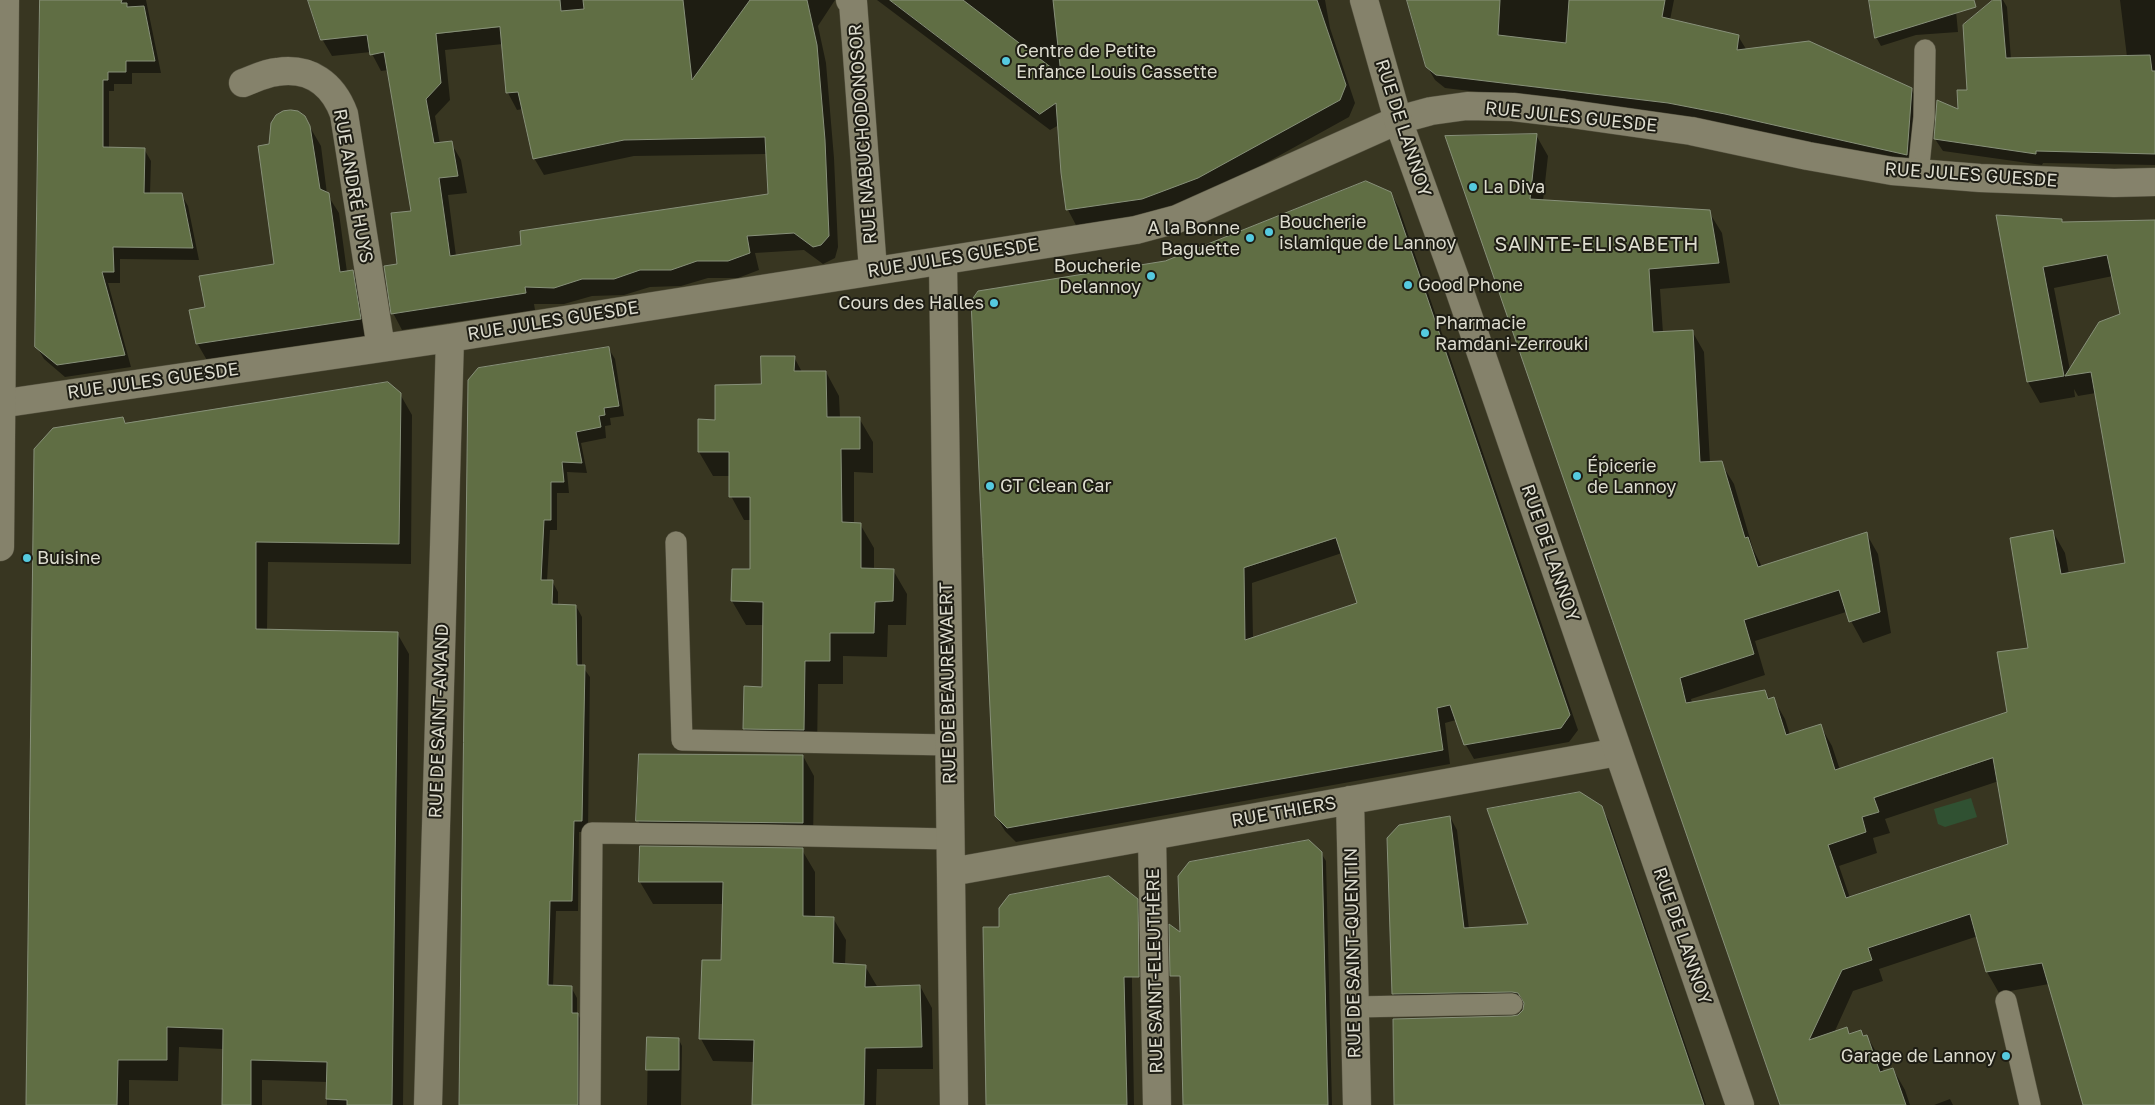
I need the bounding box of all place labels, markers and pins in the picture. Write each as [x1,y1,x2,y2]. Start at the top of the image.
place label: Centre de Petite Enfance Louis Cassette [1016,40,1217,82]
marker: Centre de Petite Enfance Louis Cassette [1000,55,1012,67]
place label: La Diva [1483,176,1545,198]
marker: La Diva [1467,181,1479,193]
place label: Boucherie islamique de Lannoy [1279,211,1456,253]
place label: A la Bonne Baguette [1148,217,1240,260]
marker: Boucherie islamique de Lannoy [1263,226,1275,238]
marker: A la Bonne Baguette [1244,232,1256,244]
place label: Boucherie Delannoy [1054,255,1141,298]
marker: Boucherie Delannoy [1145,270,1157,282]
place label: Good Phone [1418,274,1523,296]
marker: Good Phone [1402,279,1414,291]
place label: Cours des Halles [838,292,984,314]
marker: Cours des Halles [988,297,1000,309]
place label: Pharmacie Ramdani-Zerrouki [1435,312,1589,354]
marker: Pharmacie Ramdani-Zerrouki [1419,327,1431,339]
place label: Épicerie de Lannoy [1587,455,1676,498]
marker: Épicerie de Lannoy [1571,470,1583,482]
place label: GT Clean Car [1000,475,1111,497]
marker: GT Clean Car [984,480,996,492]
place label: Buisine [37,547,101,569]
marker: Buisine [21,552,33,564]
place label: Garage de Lannoy [1841,1045,1996,1067]
marker: Garage de Lannoy [2000,1050,2012,1062]

